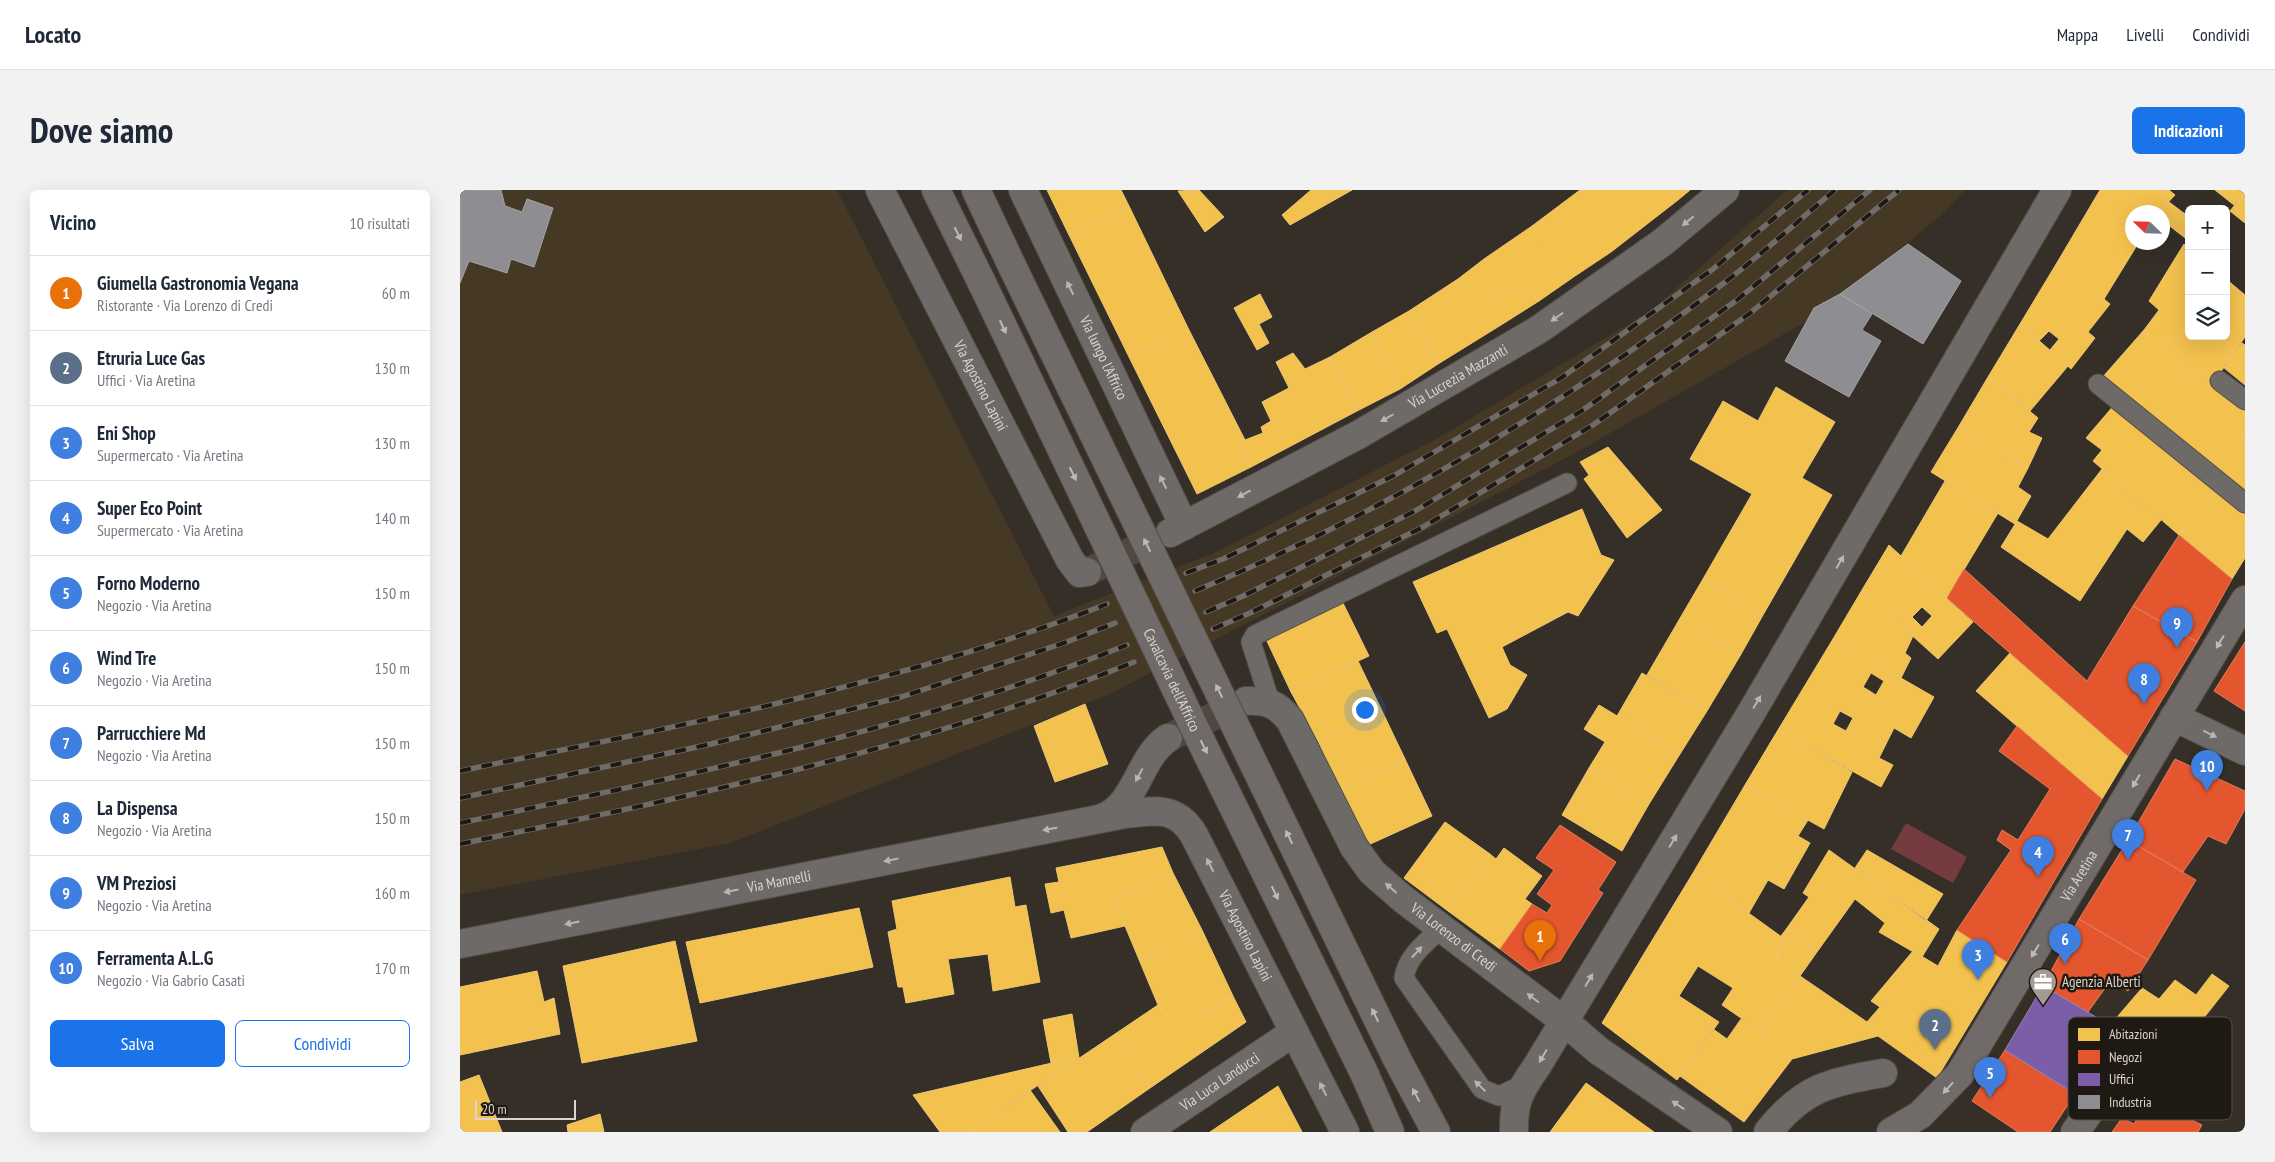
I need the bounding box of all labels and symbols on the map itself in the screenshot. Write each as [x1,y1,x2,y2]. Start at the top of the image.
north arrow [2125,205,2170,250]
one-way arrow [1682,216,1695,227]
one-way arrow [954,227,962,241]
one-way arrow [1066,281,1074,295]
street label: Via lungo l'Affrico [1075,312,1132,403]
one-way arrow [1550,312,1564,322]
one-way arrow [999,320,1007,335]
street label: Via Agostino Lapini [949,336,1012,434]
street label: Via Lucrezia Mazzanti [1404,340,1511,413]
one-way arrow [1380,413,1394,422]
one-way arrow [1069,467,1077,481]
one-way arrow [1159,475,1167,489]
one-way arrow [1236,490,1251,498]
one-way arrow [1143,538,1151,552]
one-way arrow [1835,555,1844,568]
pin: 9 [2161,607,2193,648]
street label: Cavalcavia dell'Affrico [1139,625,1205,735]
one-way arrow [2215,635,2224,648]
pin: 8 [2128,663,2160,704]
one-way arrow [1214,684,1222,698]
one-way arrow [1753,695,1762,708]
your location [1352,697,1378,723]
one-way arrow [2203,730,2217,738]
one-way arrow [1200,740,1208,754]
pin: 10 [2191,750,2223,791]
one-way arrow [1135,768,1143,782]
one-way arrow [2132,775,2141,788]
pin: 7 [2112,819,2144,860]
one-way arrow [1043,825,1058,833]
one-way arrow [1285,830,1293,844]
one-way arrow [1669,834,1678,847]
pin: 4 [2022,836,2054,877]
street label: Via Aretina [2055,847,2101,906]
one-way arrow [882,857,898,865]
one-way arrow [1206,858,1214,873]
street label: Via Mannelli [744,866,812,897]
one-way arrow [1384,882,1397,893]
street label: Via Agostino Lapini [1214,886,1277,984]
one-way arrow [1272,886,1280,900]
one-way arrow [723,888,739,896]
street label: Via Lorenzo di Credi [1406,898,1501,976]
one-way arrow [563,919,579,927]
pin: 1 [1524,920,1556,961]
pin: 6 [2049,923,2081,964]
pin: 3 [1962,939,1994,980]
one-way arrow [2031,945,2040,958]
one-way arrow [1412,946,1423,958]
office icon: Agenzia Alberti [2028,967,2058,1006]
place label: Agenzia Alberti [2062,972,2141,991]
one-way arrow [1585,973,1594,986]
one-way arrow [1526,993,1540,1003]
one-way arrow [1371,1008,1379,1022]
pin: 2 [1919,1009,1951,1050]
legend [2068,1017,2232,1120]
text: Abitazioni [2109,1025,2158,1043]
street label: Via Luca Landucci [1175,1048,1263,1115]
text: Negozi [2109,1048,2142,1066]
one-way arrow [1538,1049,1547,1062]
pin: 5 [1974,1057,2006,1098]
text: Uffici [2109,1070,2134,1088]
one-way arrow [1474,1080,1486,1092]
one-way arrow [1319,1081,1327,1096]
one-way arrow [1942,1081,1954,1093]
one-way arrow [1412,1088,1420,1103]
text: Industria [2109,1093,2152,1111]
scale bar [475,1097,576,1120]
one-way arrow [1671,1100,1684,1110]

